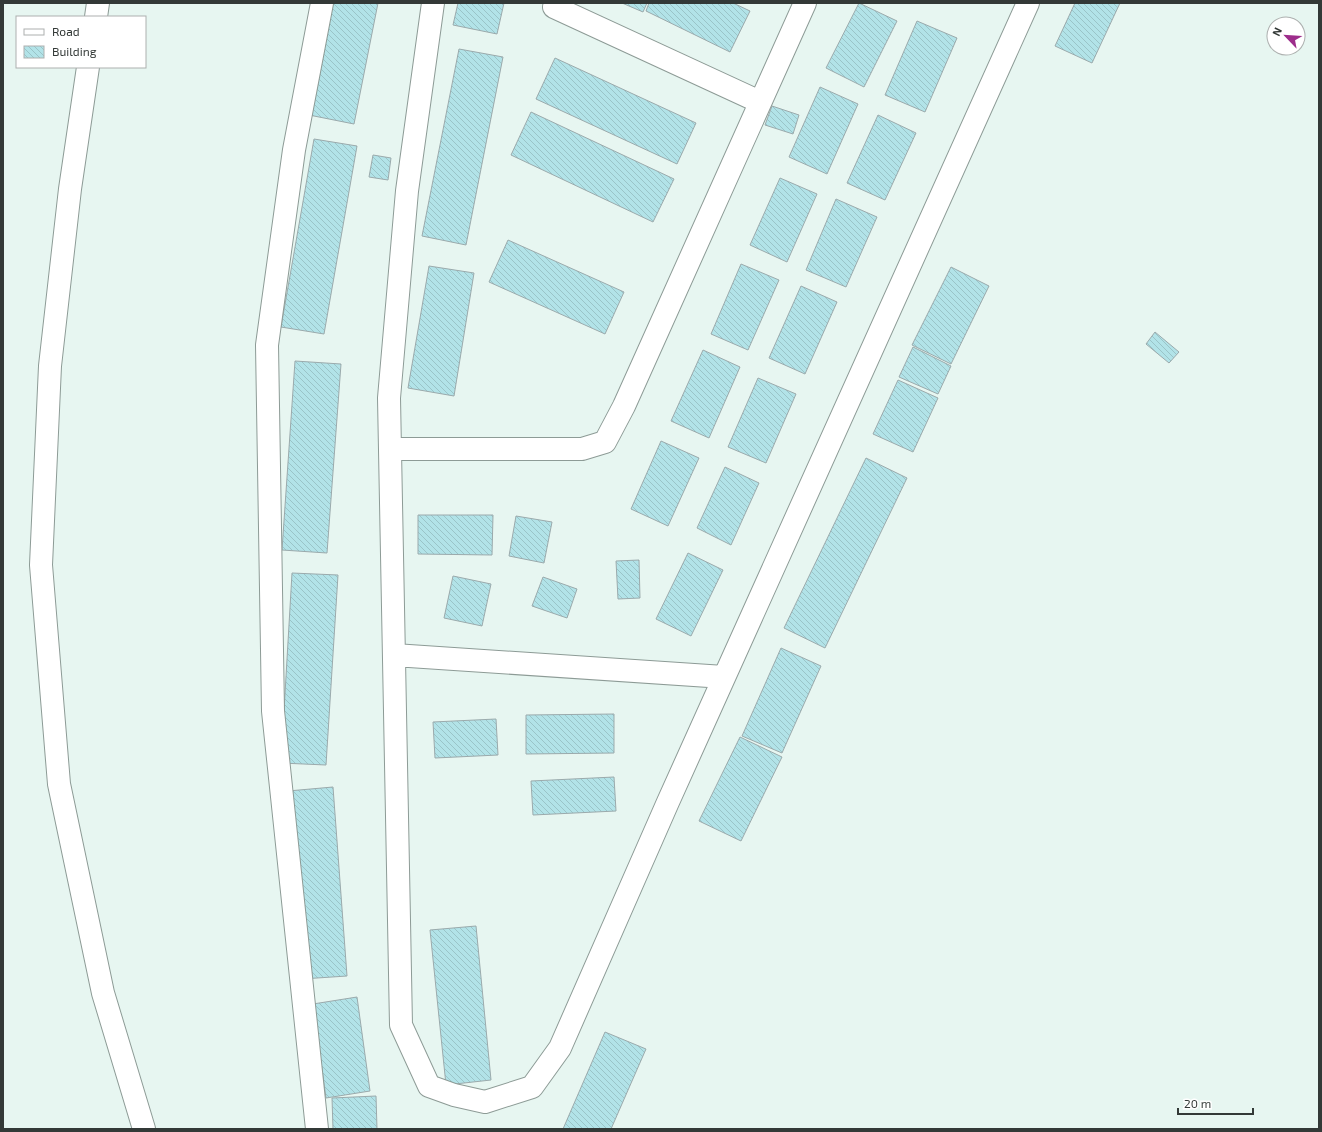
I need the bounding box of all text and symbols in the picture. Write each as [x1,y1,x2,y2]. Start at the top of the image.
legend [16,16,146,68]
north arrow [1266,16,1306,56]
text: Road [52,24,80,38]
text: N [1269,25,1284,38]
text: Building [52,44,97,58]
scale bar [1178,1090,1253,1116]
text: 20 m [1184,1096,1211,1110]

